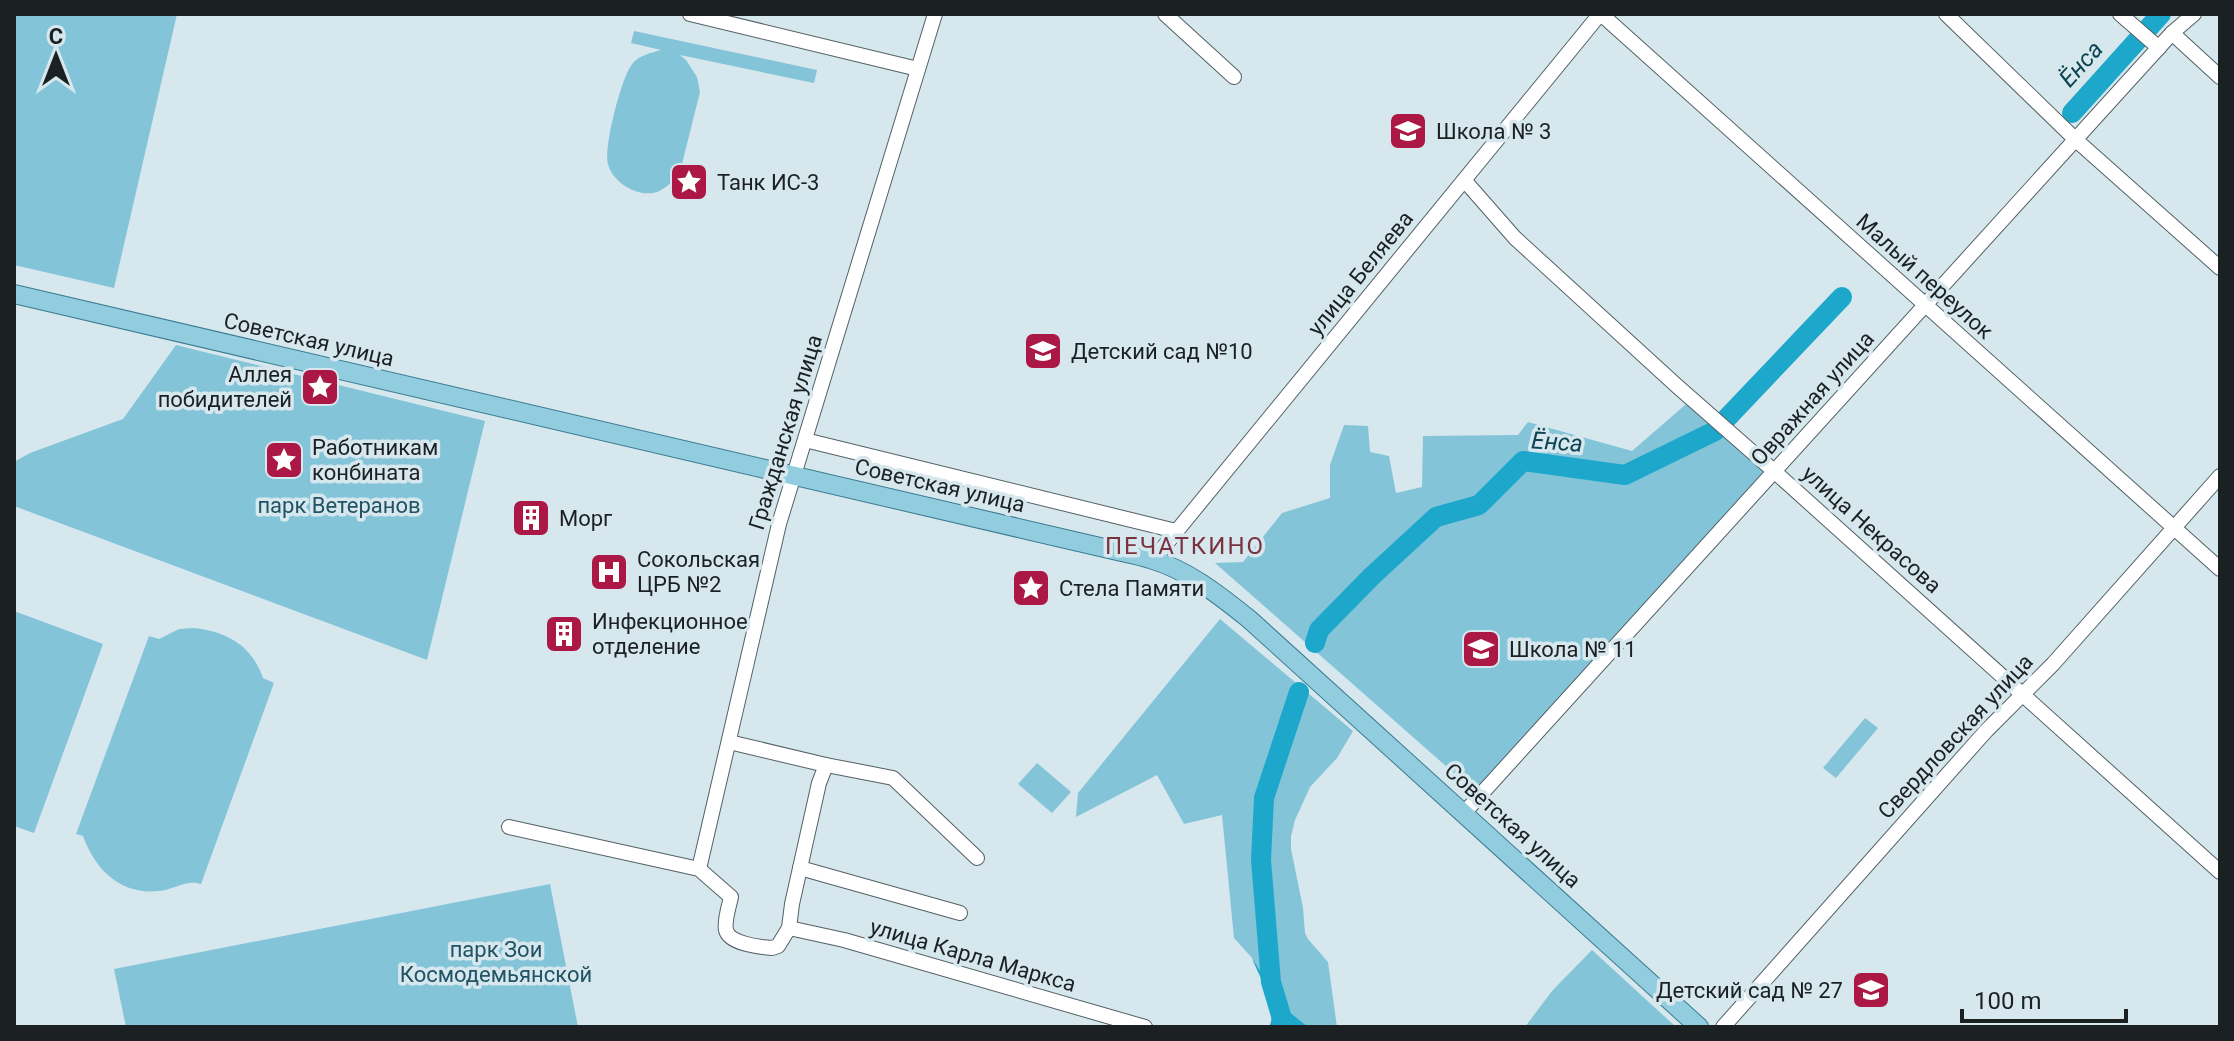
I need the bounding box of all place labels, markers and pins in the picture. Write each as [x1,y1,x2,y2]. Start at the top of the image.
school or university icon: Школа № 3 [1387,110,1429,152]
place label: Школа № 3 [1436,119,1551,144]
place icon: Танк ИС-3 [668,161,710,203]
place label: Танк ИС-3 [717,170,819,195]
school or university icon: Детский сад №10 [1022,330,1064,372]
place label: Детский сад №10 [1071,339,1253,364]
place label: Аллея побидителей [158,362,292,412]
place icon: Аллея побидителей [299,366,341,408]
place label: Работникам конбината [312,435,438,485]
place icon: Работникам конбината [263,439,305,481]
building icon: Морг [510,497,552,539]
place label: Морг [559,506,613,531]
place label: Сокольская ЦРБ №2 [637,547,760,597]
hospital icon: Сокольская ЦРБ №2 [588,551,630,593]
place icon: Стела Памяти [1010,567,1052,609]
place label: Стела Памяти [1059,576,1204,601]
place label: Инфекционное отделение [592,609,748,659]
building icon: Инфекционное отделение [543,613,585,655]
school or university icon: Школа № 11 [1460,628,1502,670]
place label: Школа № 11 [1509,637,1637,662]
school or university icon: Детский сад № 27 [1850,969,1892,1011]
place label: Детский сад № 27 [1656,978,1843,1003]

